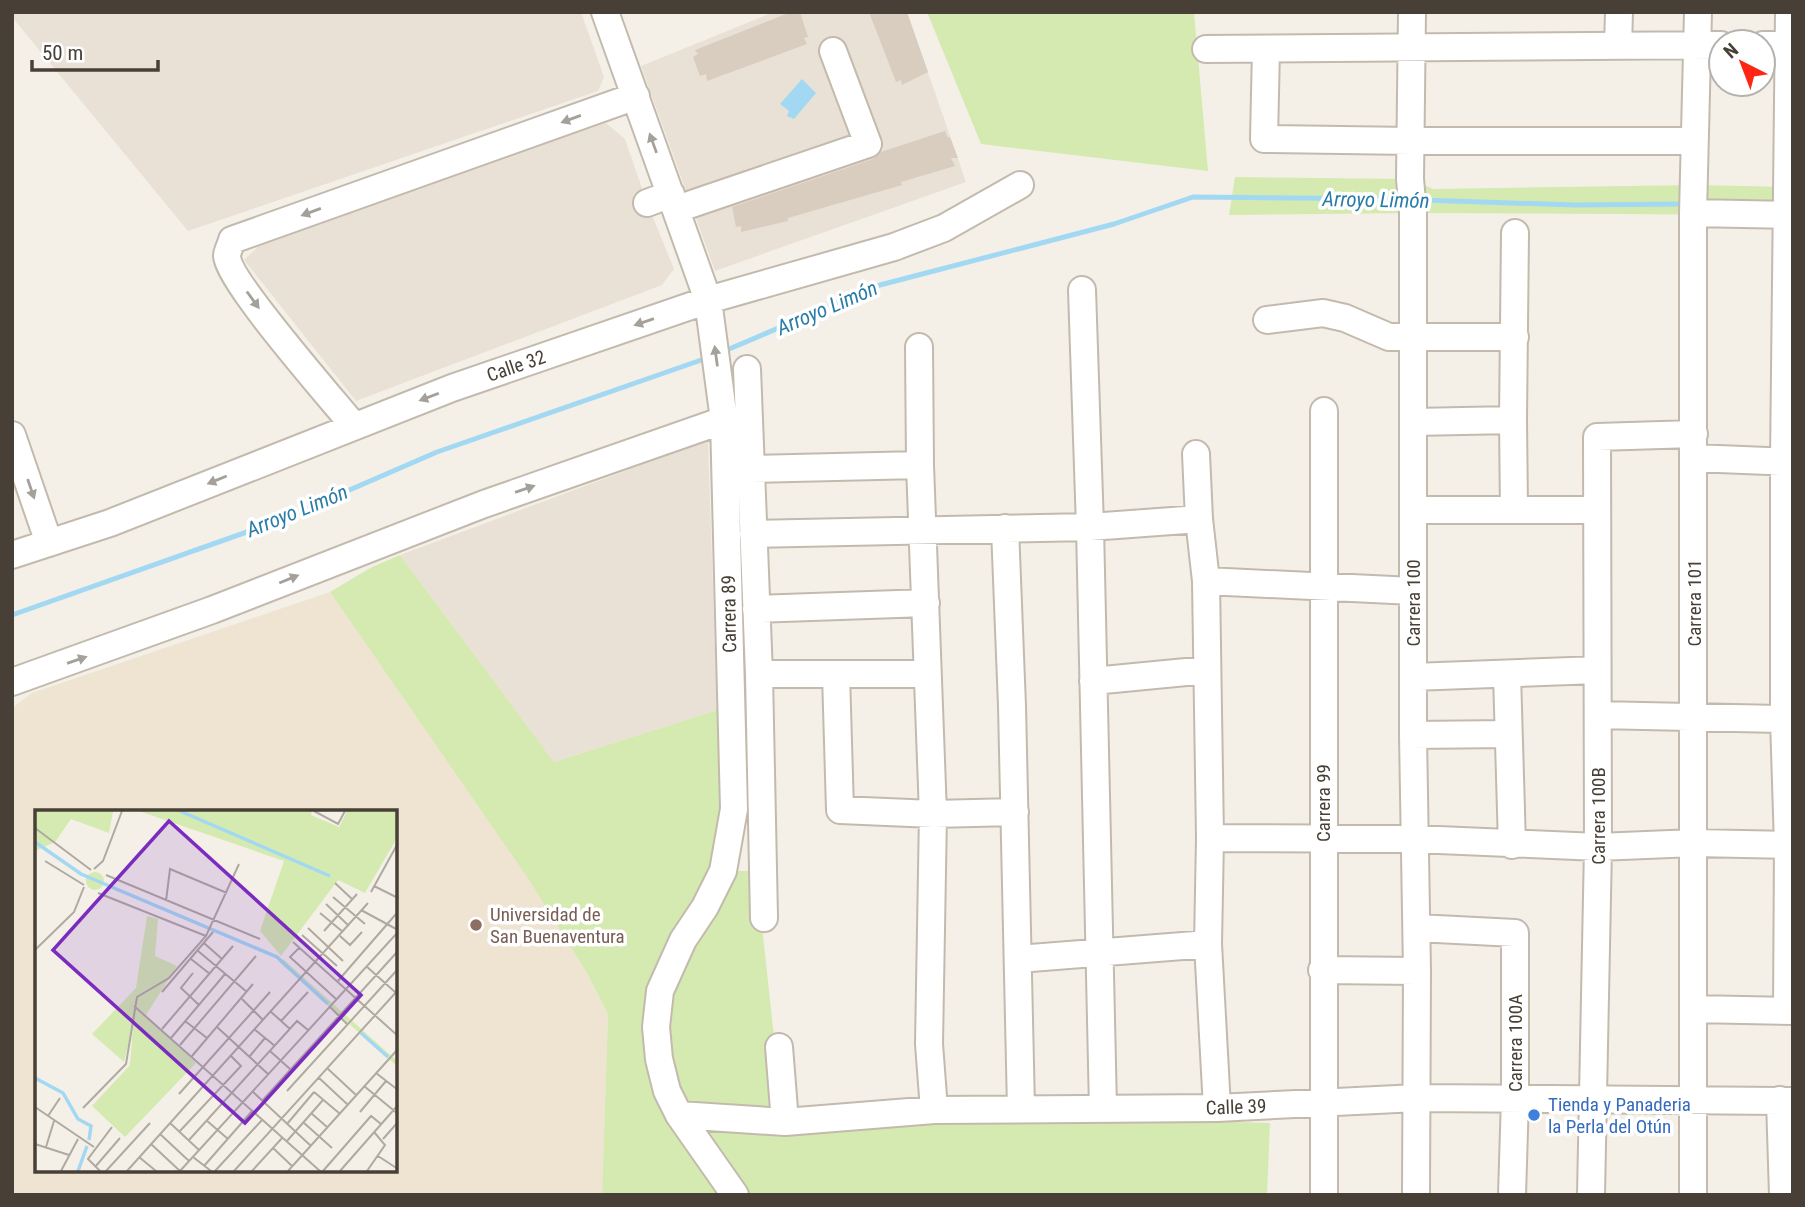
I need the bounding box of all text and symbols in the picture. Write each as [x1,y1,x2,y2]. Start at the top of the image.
scale bar [32,28,158,72]
north arrow [1707,28,1777,98]
text: N [1719,38,1743,63]
text: 50 m [42,41,83,65]
one-way arrow [561,114,582,125]
one-way arrow [647,132,658,153]
water label: Arroyo Limón [1321,187,1430,213]
one-way arrow [301,207,322,218]
water label: Arroyo Limón [772,276,881,340]
one-way arrow [246,291,260,309]
one-way arrow [633,317,654,328]
one-way arrow [710,344,721,366]
street label: Calle 32 [484,345,548,387]
one-way arrow [418,391,439,402]
one-way arrow [207,475,228,486]
one-way arrow [26,478,37,499]
water label: Arroyo Limón [242,480,351,543]
one-way arrow [515,483,536,494]
street label: Carrera 100 [1402,559,1425,647]
street label: Carrera 101 [1683,559,1706,647]
one-way arrow [279,573,300,584]
street label: Carrera 89 [717,575,741,653]
one-way arrow [66,654,87,665]
street label: Carrera 99 [1312,764,1335,842]
street label: Carrera 100B [1587,767,1610,865]
inset map [35,810,397,1172]
place label: Universidad de San Buenaventura [490,903,625,948]
marker: Universidad de San Buenaventura [468,917,484,933]
street label: Carrera 100A [1504,994,1527,1092]
place label: Tienda y Panaderia la Perla del Otún [1548,1093,1691,1138]
street label: Calle 39 [1205,1094,1267,1120]
marker: Tienda y Panaderia la Perla del Otún [1526,1107,1542,1123]

